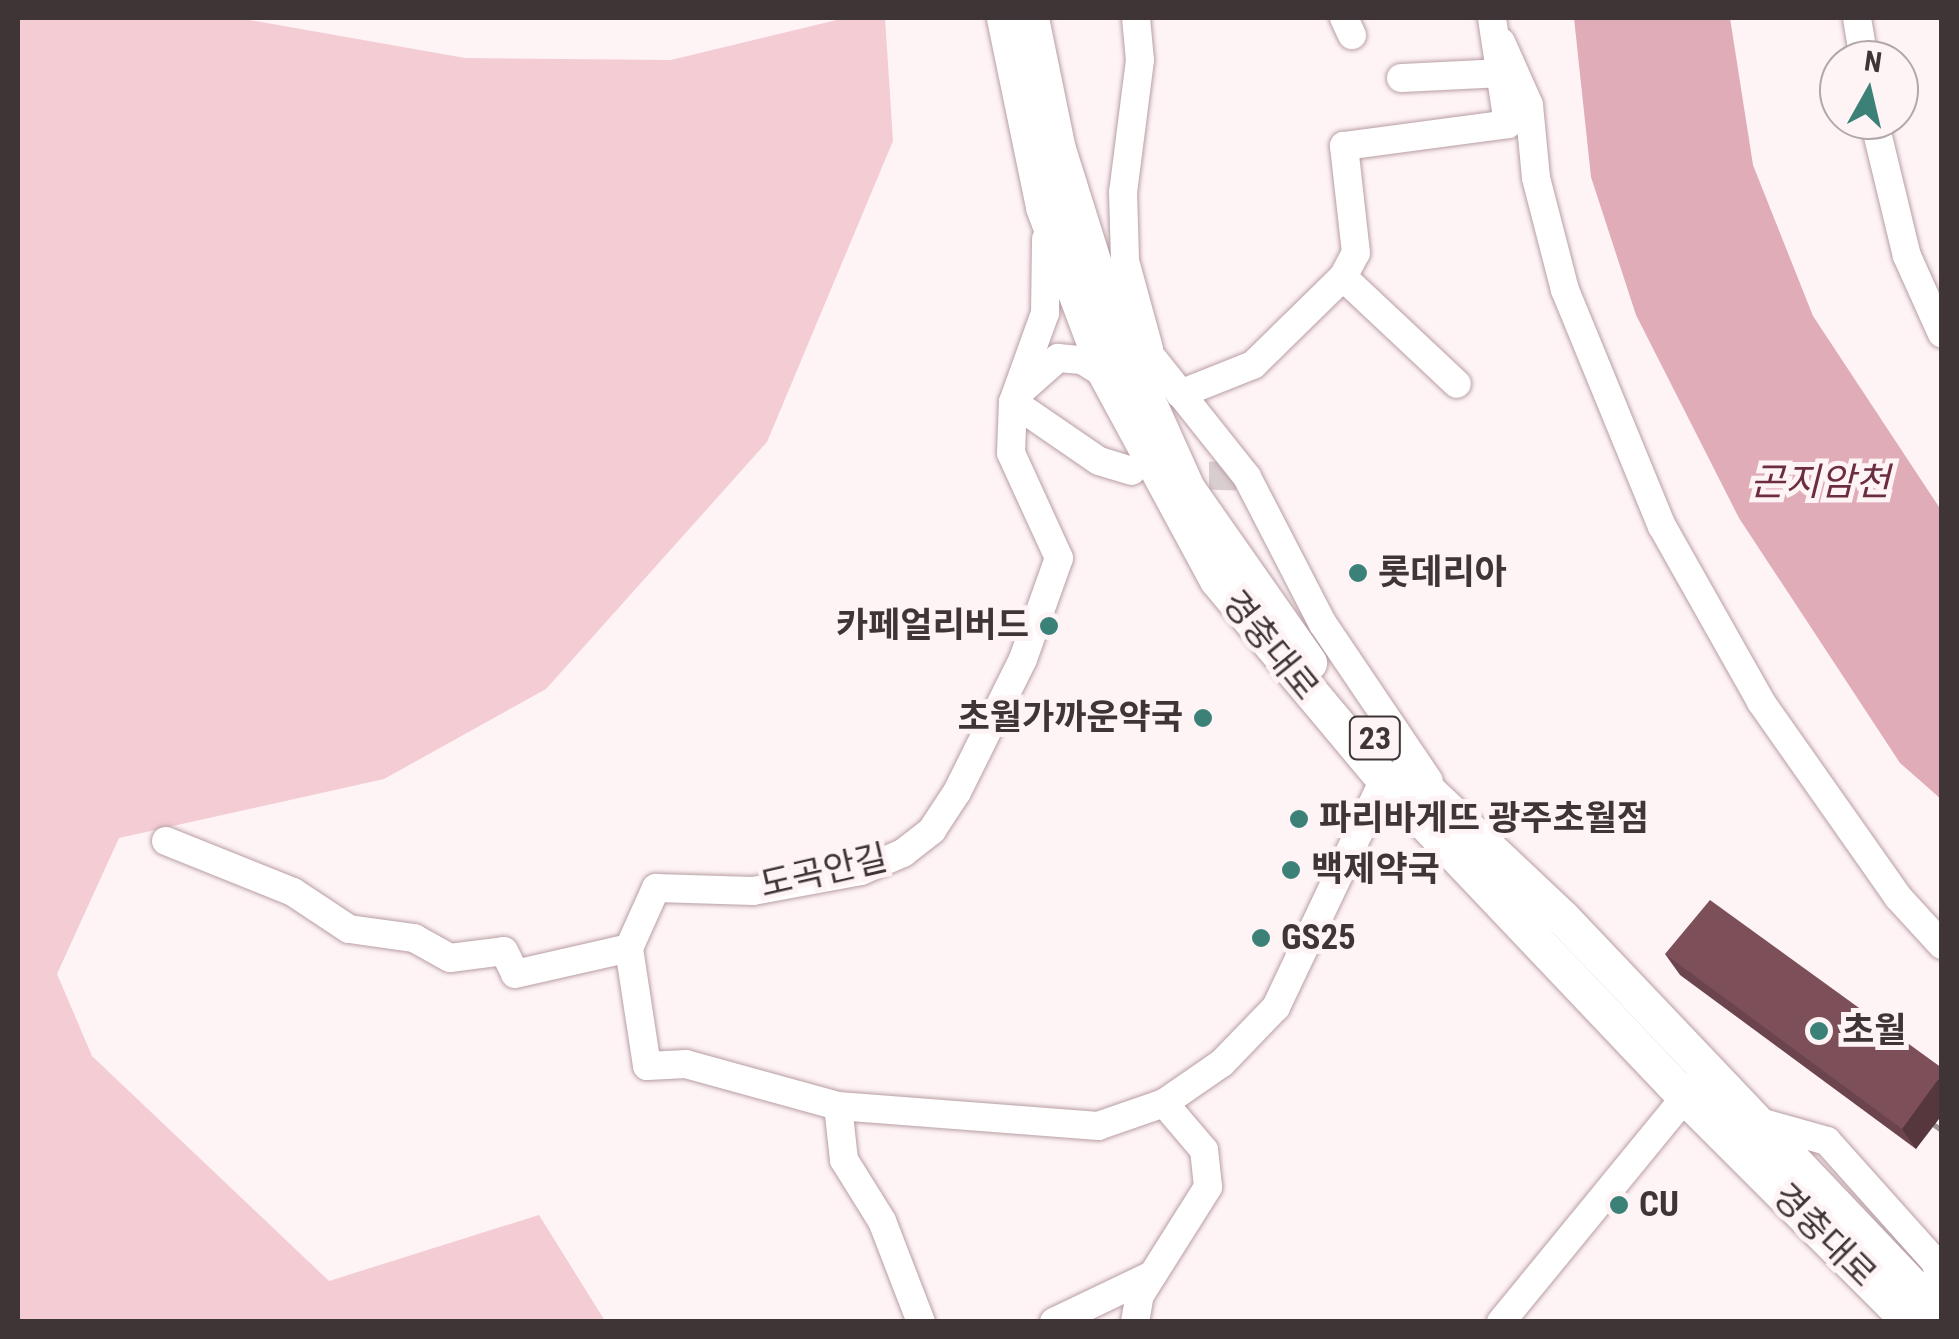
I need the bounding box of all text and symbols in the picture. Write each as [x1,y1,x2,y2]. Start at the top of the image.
north arrow [1819,40,1919,140]
text: N [1862,44,1884,79]
water label: 곤지암천 [1750,460,1890,506]
place label: 롯데리아 [1378,552,1507,594]
marker: 롯데리아 [1347,562,1369,584]
street label: 경충대로 [1213,583,1327,709]
place label: 카페얼리버드 [836,605,1029,647]
marker: 카페얼리버드 [1038,615,1060,637]
place label: 초월가까운약국 [958,697,1183,739]
marker: 초월가까운약국 [1192,707,1214,729]
road number: 23 [1348,711,1402,765]
place label: 파리바게뜨 광주초월점 [1319,798,1649,840]
marker: 파리바게뜨 광주초월점 [1288,808,1310,830]
street label: 도곡안길 [757,837,891,907]
place label: 백제약국 [1311,849,1440,891]
marker: 백제약국 [1280,859,1302,881]
place label: GS25 [1281,917,1356,959]
marker: GS25 [1250,927,1272,949]
place label: 초월 [1842,1010,1906,1052]
marker: 초월 [1806,1018,1832,1044]
street label: 경충대로 [1764,1176,1884,1296]
place label: CU [1639,1184,1679,1226]
marker: CU [1608,1194,1630,1216]

